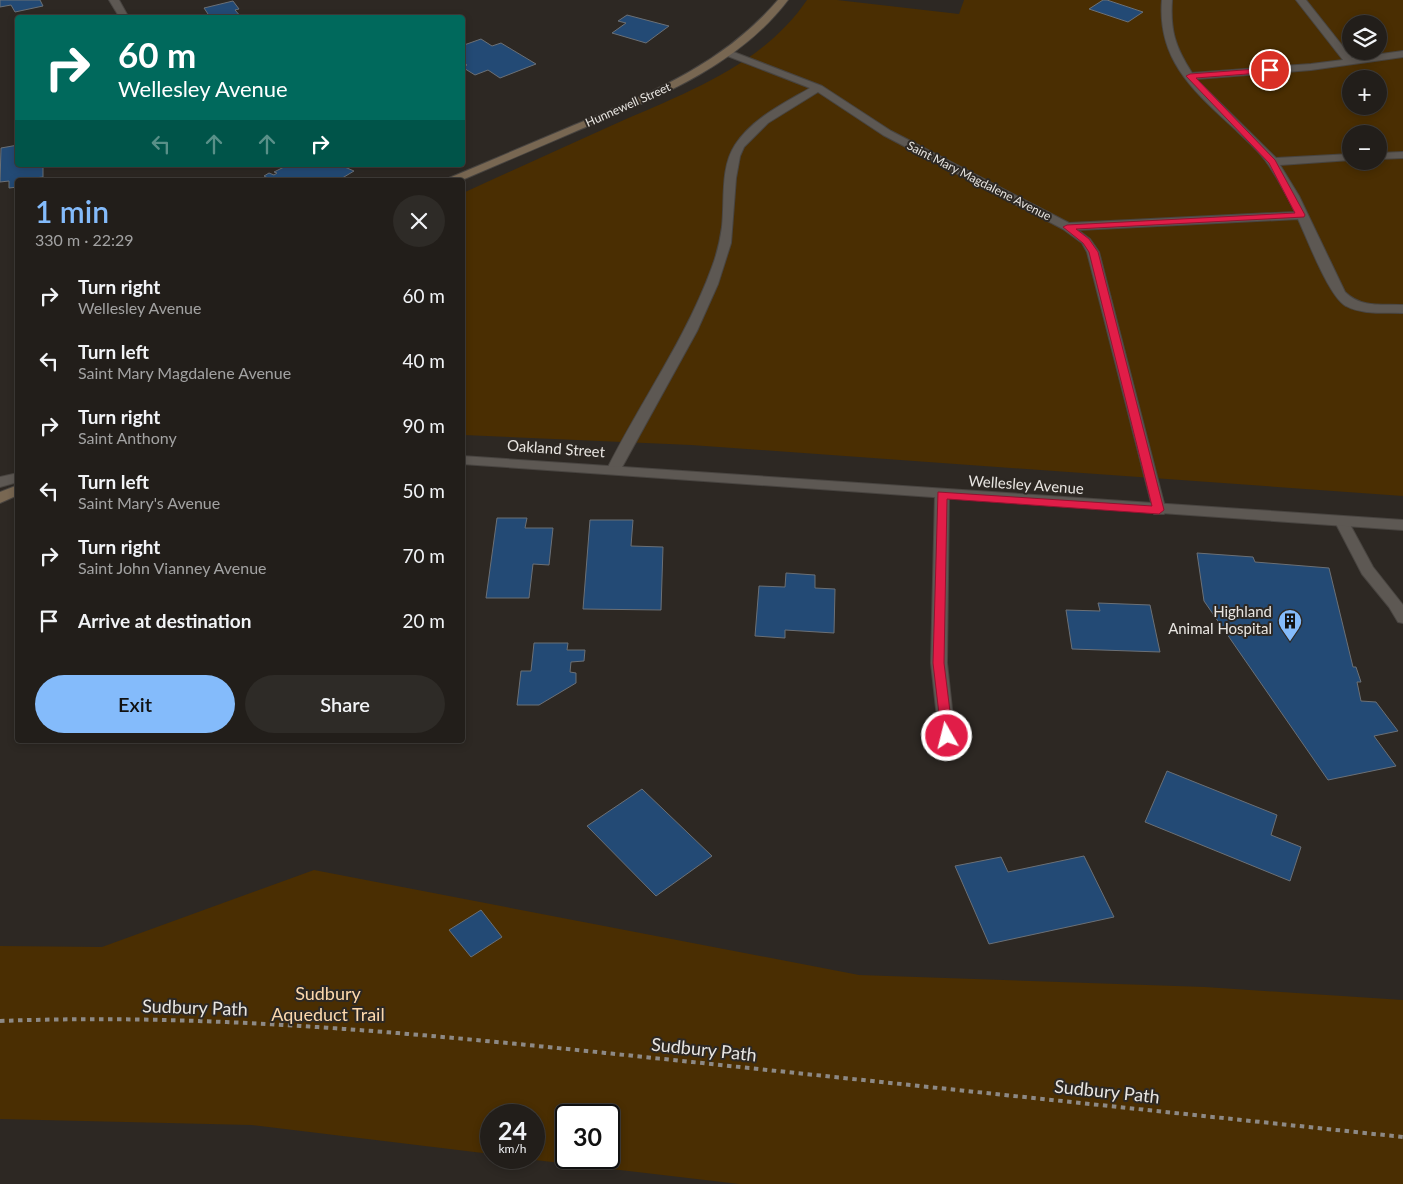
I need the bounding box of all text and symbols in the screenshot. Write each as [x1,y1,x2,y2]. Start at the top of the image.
map controls [1342,15,1387,170]
button: layers [1342,15,1387,60]
text: 60 m [118,33,196,75]
icon: right [35,35,100,100]
pin [1249,49,1291,91]
icon: arrive [1256,56,1284,84]
button: + [1342,70,1387,115]
text: Wellesley Avenue [118,75,288,102]
street label: Hunnewell Street [583,79,673,130]
button: − [1342,125,1387,170]
icon: left [147,130,175,158]
icon: ahead [200,130,228,158]
icon: ahead [253,130,281,158]
icon: right [306,130,334,158]
street label: Saint Mary Magdalene Avenue [905,138,1054,224]
text: 1 min [35,193,109,229]
button: close [393,195,445,247]
text: 330 m · 22:29 [35,230,134,249]
text: Turn right [78,275,160,298]
icon: right [35,282,63,310]
text: 60 m [402,284,445,307]
text: Wellesley Avenue [78,298,201,317]
text: Turn left [78,340,149,363]
icon: left [35,347,63,375]
text: 40 m [402,349,445,372]
text: Saint Mary Magdalene Avenue [78,363,291,382]
text: Turn right [78,405,160,428]
icon: right [35,412,63,440]
text: 90 m [402,414,445,437]
text: Saint Anthony [78,428,177,447]
street label: Oakland Street [507,436,606,460]
text: Turn left [78,470,149,493]
street label: Wellesley Avenue [968,471,1084,497]
icon: left [35,477,63,505]
text: 50 m [402,479,445,502]
text: Saint Mary's Avenue [78,493,220,512]
text: Turn right [78,535,160,558]
icon: right [35,542,63,570]
text: 70 m [402,544,445,567]
text: Saint John Vianney Avenue [78,558,267,577]
place label: Highland Animal Hospital [1168,602,1272,637]
icon: arrive [35,607,63,635]
building icon: Highland Animal Hospital [1277,608,1303,642]
text: Arrive at destination [78,609,251,632]
text: 20 m [402,609,445,632]
button: Exit [35,675,235,733]
button: Share [245,675,445,733]
position arrow [920,709,972,761]
park label: Sudbury Aqueduct Trail [271,982,385,1025]
street label: Sudbury Path [142,994,248,1020]
street label: Sudbury Path [650,1033,758,1065]
street label: Sudbury Path [1053,1075,1161,1107]
speed limit sign: 30 [555,1104,620,1169]
text: 24 [498,1115,527,1145]
text: km/h [498,1141,527,1156]

